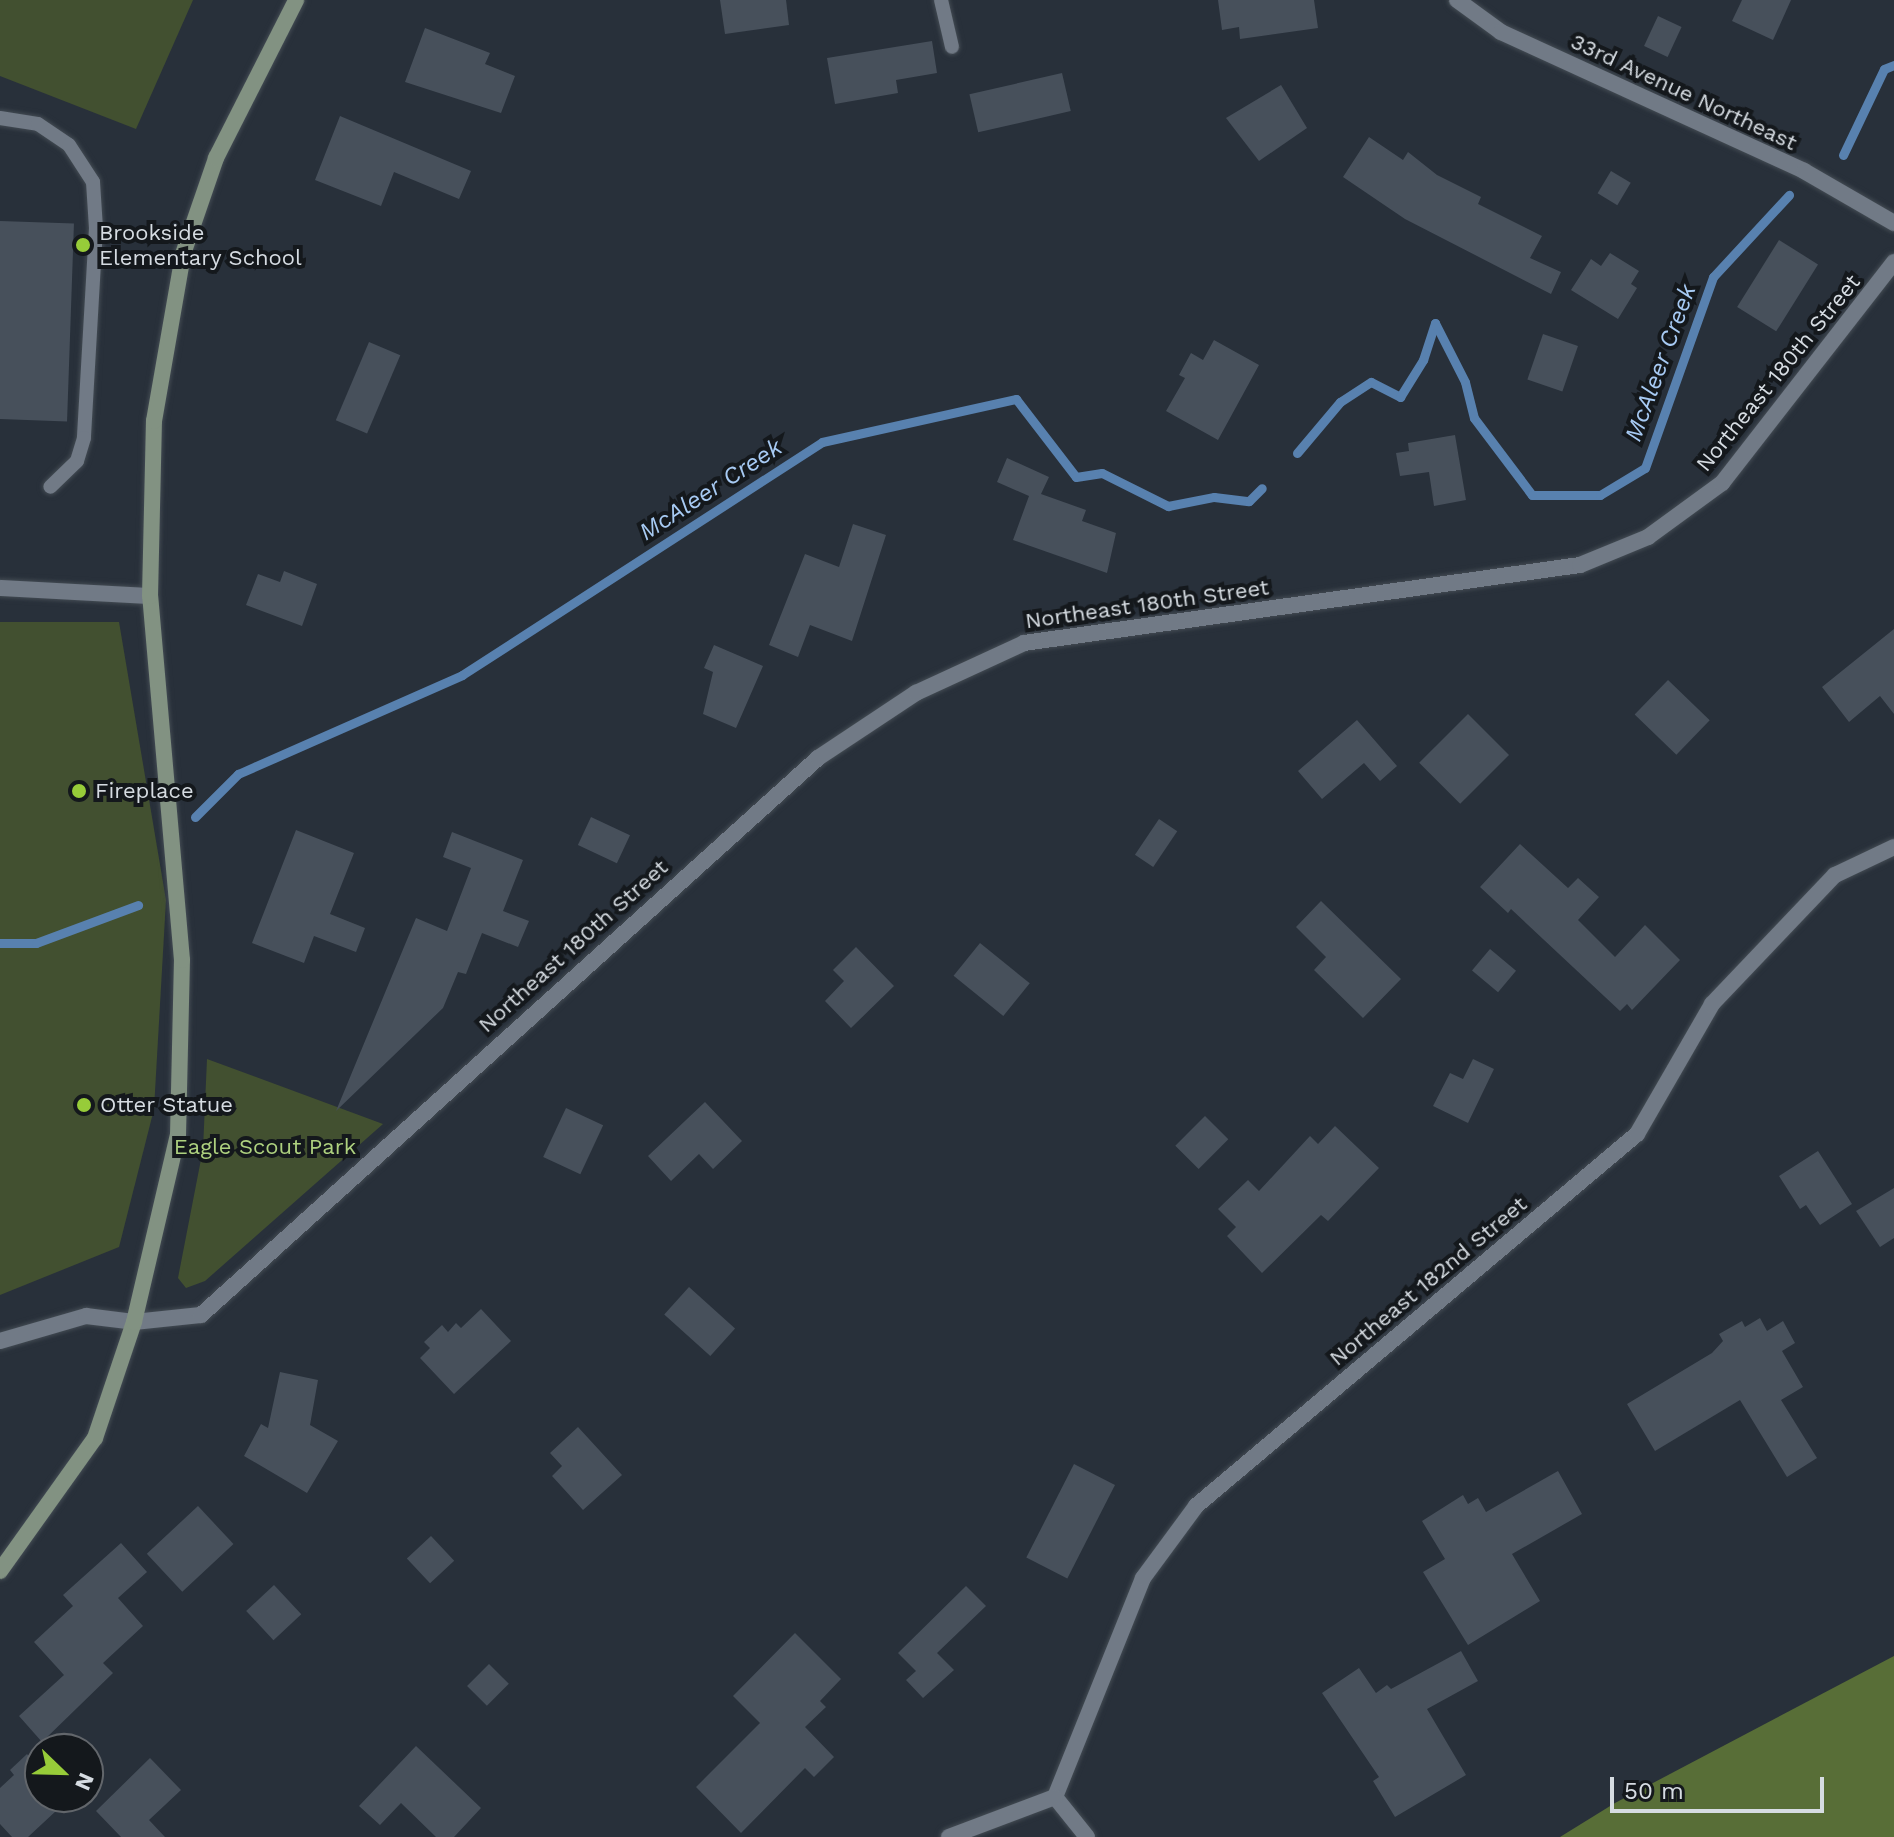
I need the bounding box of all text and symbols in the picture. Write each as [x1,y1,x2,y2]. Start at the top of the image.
street label: 33rd Avenue Northeast [1566,28,1802,156]
place label: Brookside Elementary School [99,219,302,270]
marker: Brookside Elementary School [74,236,92,254]
street label: Northeast 180th Street [1690,269,1866,477]
water label: McAleer Creek [1619,280,1703,446]
water label: McAleer Creek [634,433,788,547]
street label: Northeast 180th Street [1023,574,1271,634]
place label: Fireplace [95,778,194,804]
marker: Fireplace [70,782,88,800]
street label: Northeast 180th Street [473,854,673,1038]
place label: Otter Statue [100,1092,233,1118]
marker: Otter Statue [75,1096,93,1114]
park label: Eagle Scout Park [174,1134,356,1160]
street label: Northeast 182nd Street [1324,1191,1532,1371]
north arrow [24,1733,104,1813]
scale bar [1614,1761,1828,1811]
text: N [70,1769,99,1794]
text: 50 m [1624,1777,1684,1805]

